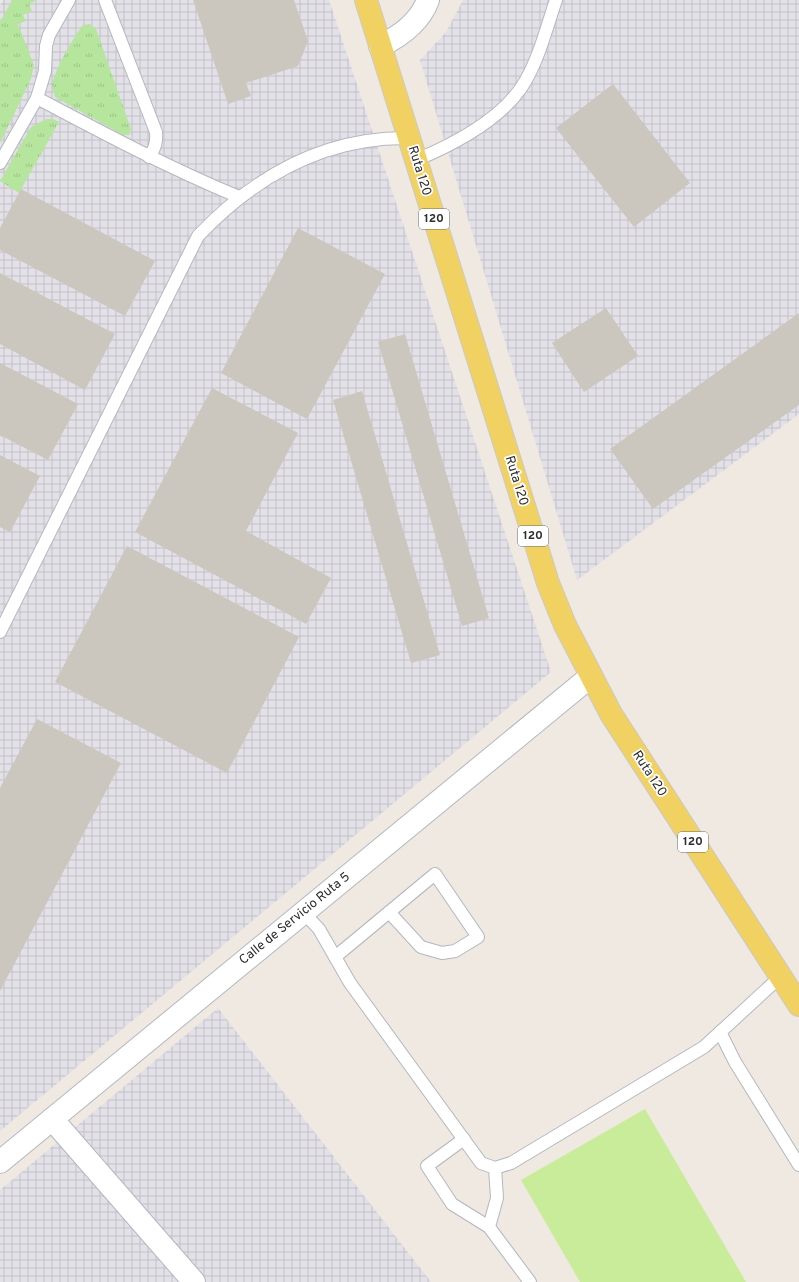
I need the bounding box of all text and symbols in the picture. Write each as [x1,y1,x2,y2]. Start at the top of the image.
street label: Ruta 120 [404,144,434,198]
road number: 120 [419,209,449,229]
street label: Ruta 120 [501,454,531,508]
road number: 120 [518,526,548,546]
street label: Ruta 120 [628,748,670,800]
road number: 120 [678,832,708,852]
street label: Calle de Servicio Ruta 5 [236,869,354,969]

